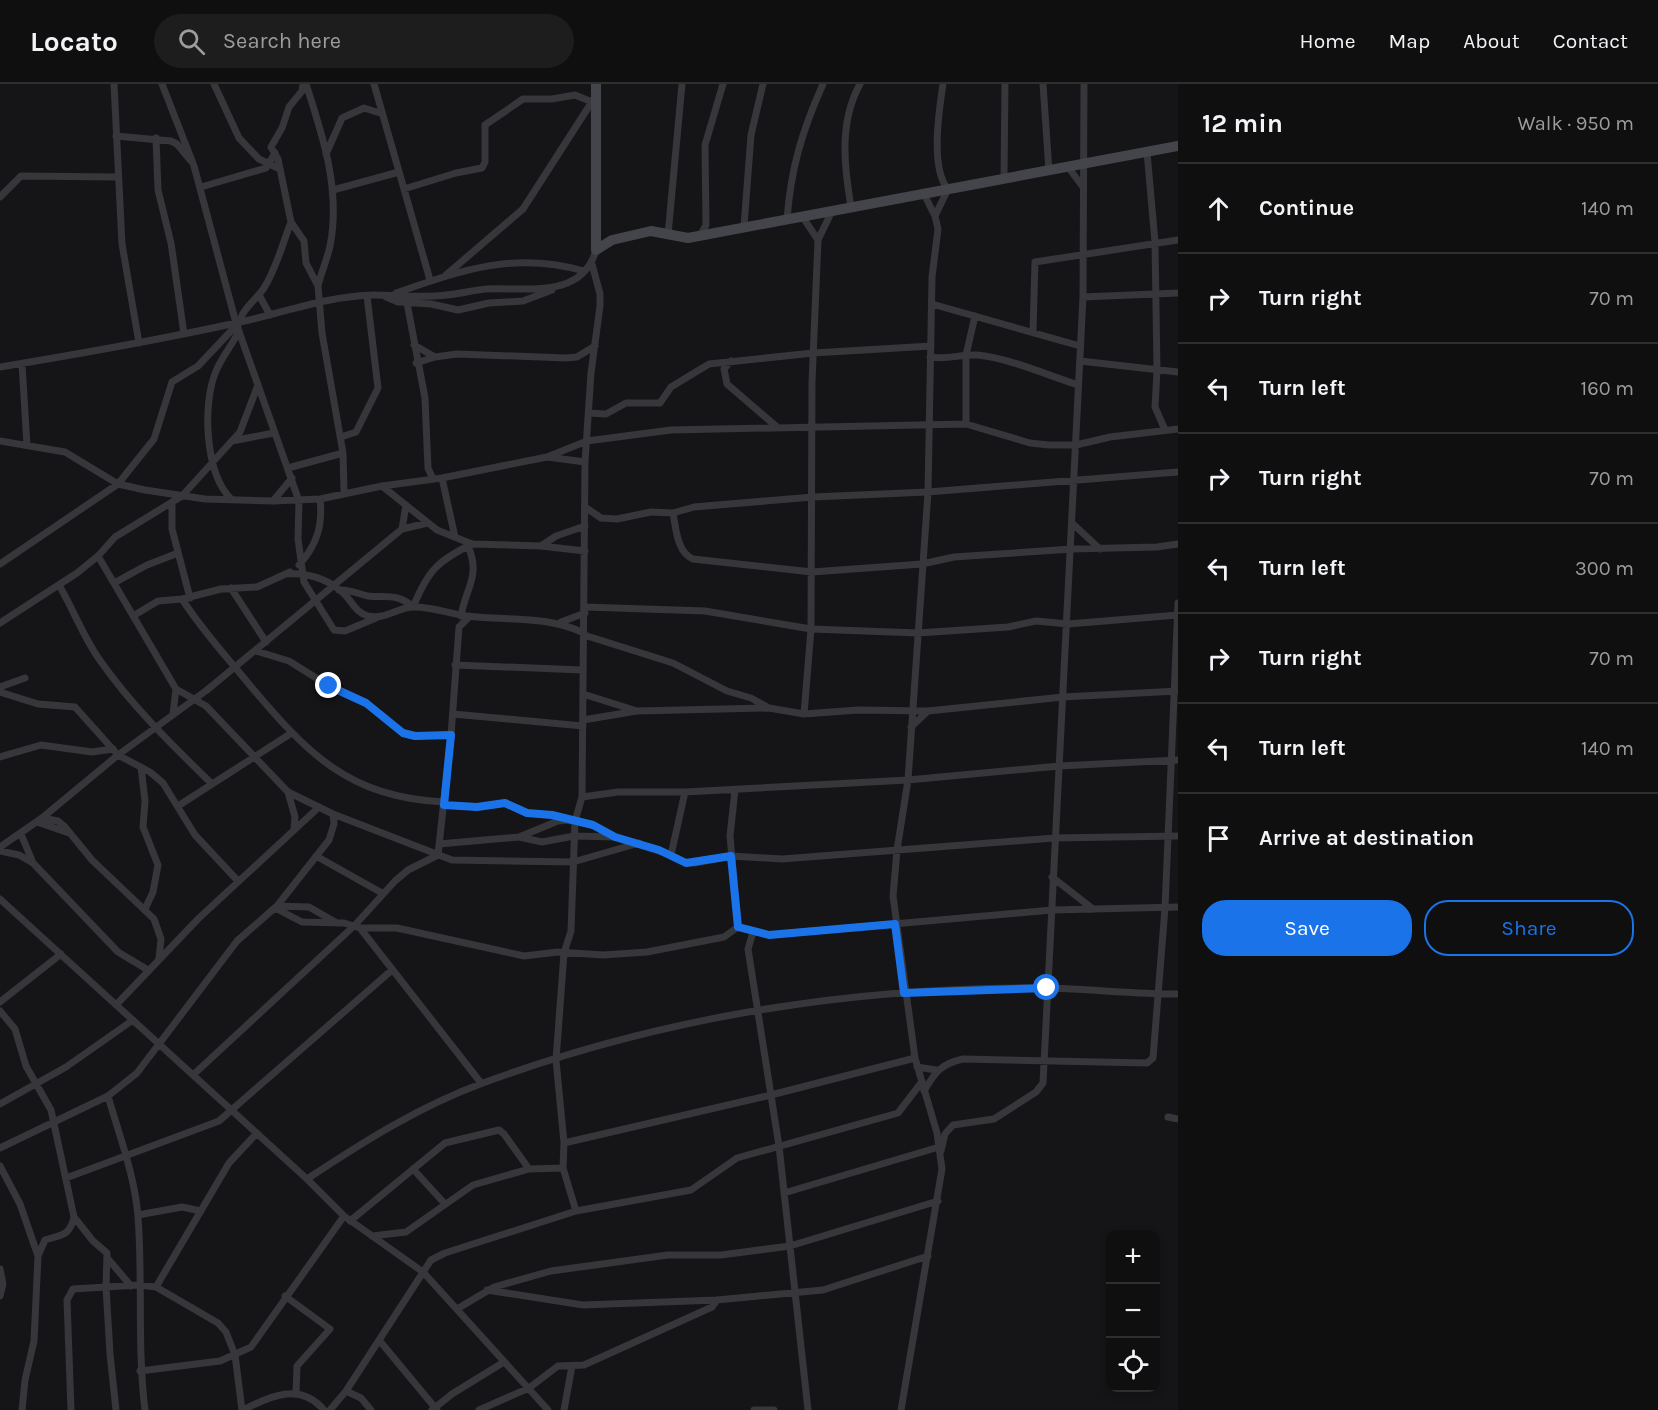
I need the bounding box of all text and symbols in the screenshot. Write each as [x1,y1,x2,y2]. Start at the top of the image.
search box [154,14,574,68]
text: Locato [30,25,118,58]
icon: search [175,25,208,58]
text: Search here [223,28,341,54]
text: Home [1300,29,1356,53]
text: Map [1389,29,1430,53]
text: About [1463,29,1520,53]
text: Contact [1553,29,1628,53]
text: 12 min [1202,108,1283,139]
text: Walk · 950 m [1518,112,1634,135]
icon: ahead [1202,192,1235,225]
text: Continue [1259,195,1354,221]
text: 140 m [1581,197,1634,220]
icon: right [1202,282,1235,315]
text: Turn right [1259,285,1362,311]
text: 70 m [1589,287,1634,310]
icon: left [1202,372,1235,405]
text: Turn left [1259,375,1346,401]
text: 160 m [1581,377,1634,400]
icon: right [1202,462,1235,495]
text: Turn right [1259,465,1362,491]
text: 70 m [1589,467,1634,490]
icon: left [1202,552,1235,585]
text: Turn left [1259,555,1346,581]
text: 300 m [1575,557,1634,580]
icon: right [1202,642,1235,675]
text: Turn right [1259,645,1362,671]
text: 70 m [1589,647,1634,670]
route end [315,672,341,698]
icon: left [1202,732,1235,765]
text: Turn left [1259,735,1346,761]
text: 140 m [1581,737,1634,760]
icon: arrive [1202,822,1235,855]
text: Arrive at destination [1259,825,1474,851]
button: Save [1202,900,1412,956]
button: Share [1424,900,1634,956]
route start [1033,974,1059,1000]
map controls [1106,1230,1160,1392]
button: + [1106,1230,1160,1284]
button: − [1106,1284,1160,1338]
button: locate [1106,1338,1160,1392]

